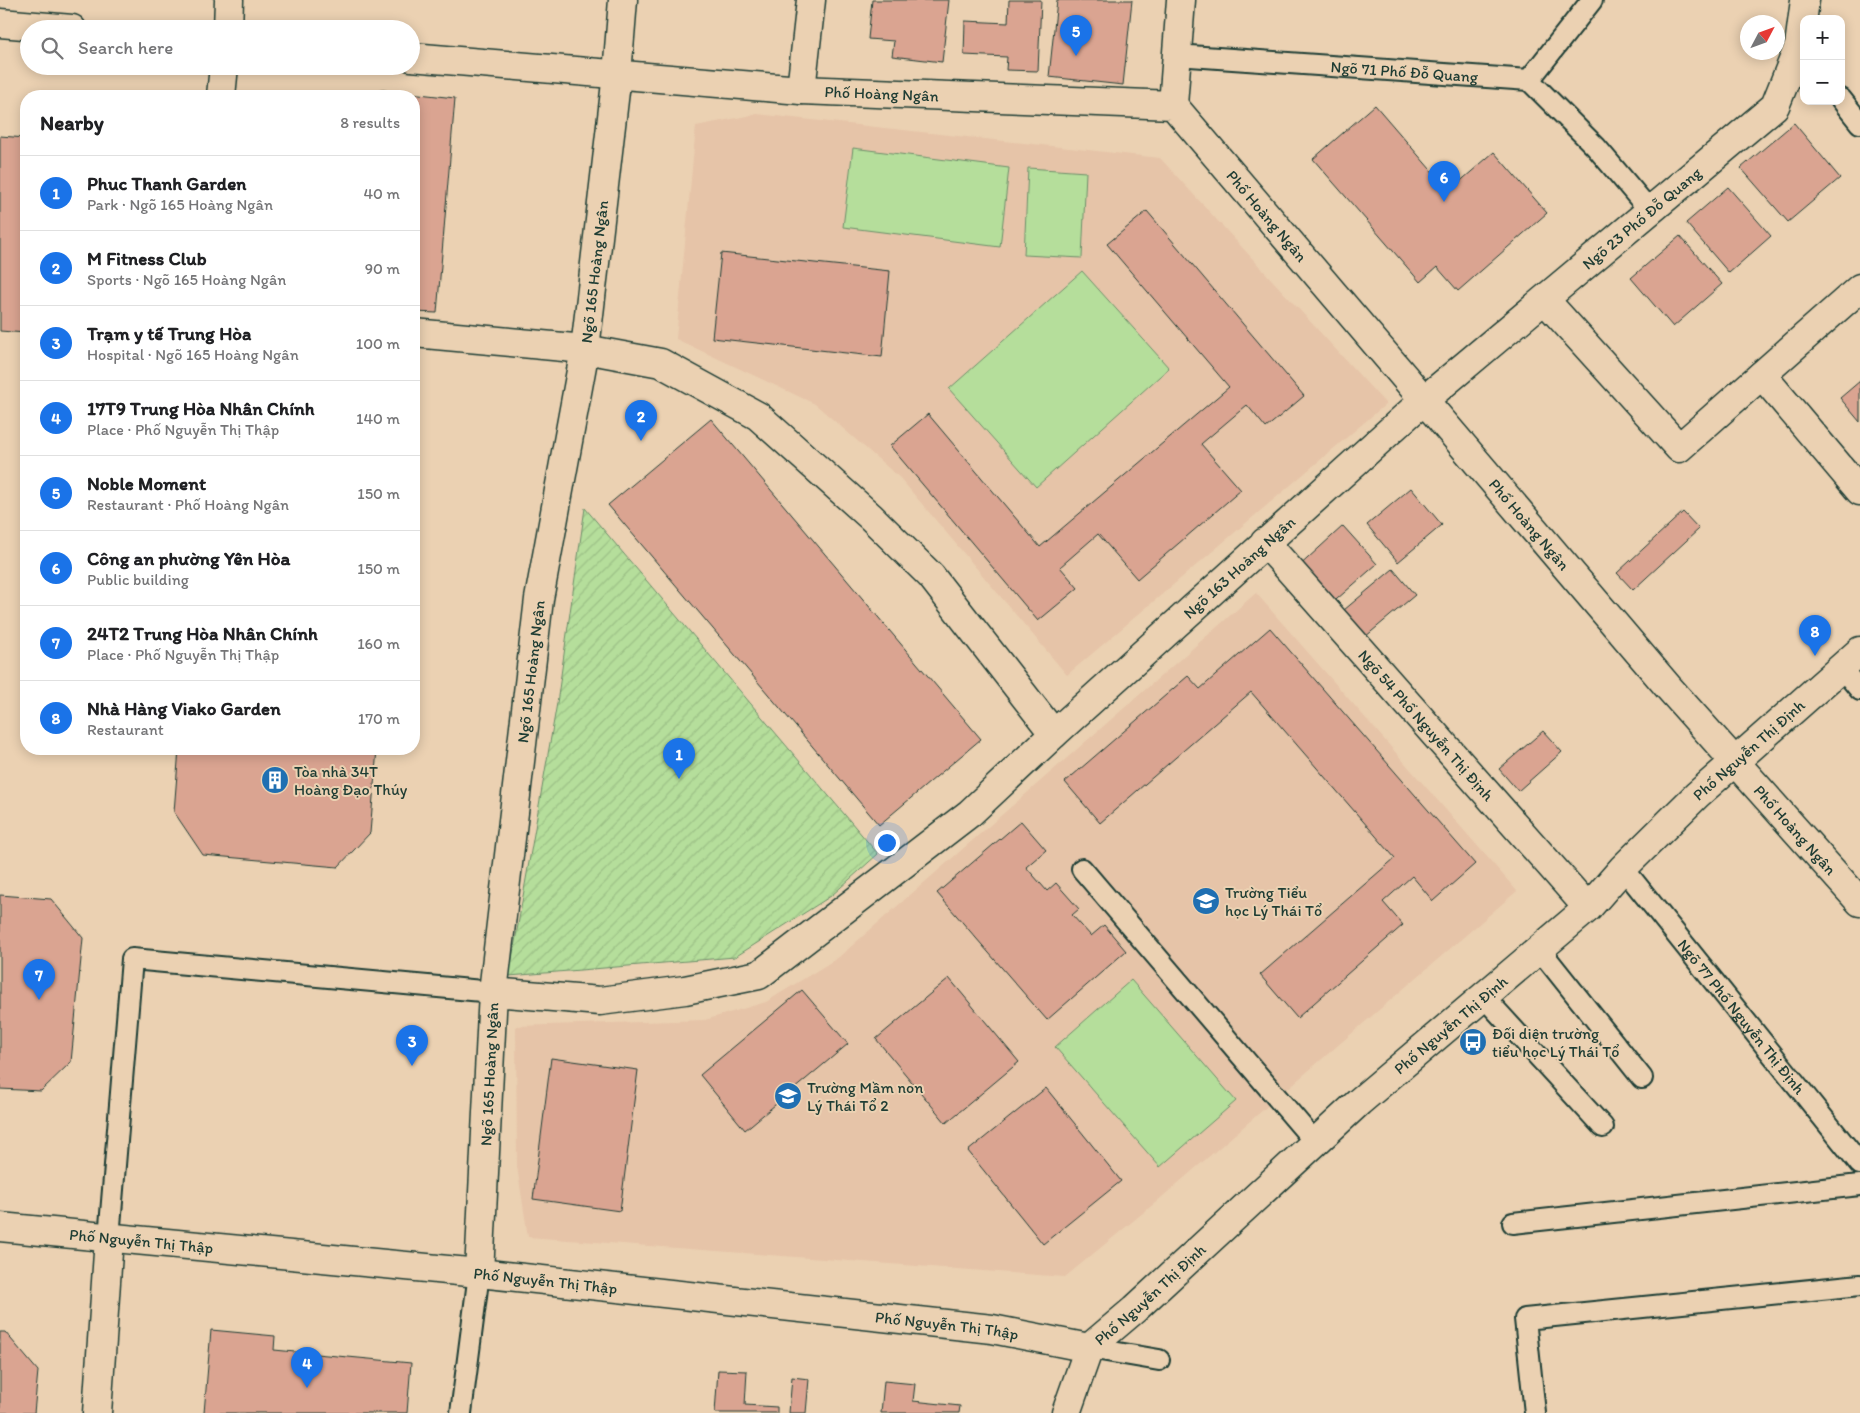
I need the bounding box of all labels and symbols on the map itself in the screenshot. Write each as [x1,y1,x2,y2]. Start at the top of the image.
pin: 5 [1060,15,1092,56]
north arrow [1740,15,1785,60]
street label: Ngõ 71 Phố Đỗ Quang [1330,56,1480,86]
street label: Phố Hoàng Ngân [824,81,939,105]
pin: 6 [1428,161,1460,202]
street label: Ngõ 23 Phố Đỗ Quang [1578,162,1705,273]
street label: Phố Hoàng Ngân [1223,166,1311,265]
street label: Ngõ 165 Hoàng Ngân [576,199,612,344]
pin: 2 [625,400,657,441]
street label: Phố Hoàng Ngân [1485,474,1574,574]
street label: Ngõ 163 Hoàng Ngân [1179,512,1299,622]
street label: Ngõ 165 Hoàng Ngân [513,599,548,744]
pin: 8 [1799,615,1831,656]
street label: Ngõ 54 Phố Nguyễn Thị Định [1355,645,1498,805]
street label: Phố Nguyễn Thị Định [1689,695,1808,804]
pin: 1 [663,738,695,779]
place label: Tòa nhà 34T Hoàng Đạo Thúy [294,762,408,799]
building icon: Tòa nhà 34T Hoàng Đạo Thúy [260,765,290,795]
street label: Phố Hoàng Ngân [1750,781,1841,879]
your location [874,830,900,856]
place label: Trường Tiểu học Lý Thái Tổ [1225,883,1322,920]
school or university icon: Trường Tiểu học Lý Thái Tổ [1191,886,1221,916]
street label: Ngõ 77 Phố Nguyễn Thị Định [1674,935,1810,1098]
pin: 7 [23,959,55,1000]
street label: Phố Nguyễn Thị Định [1390,971,1511,1078]
street label: Ngõ 165 Hoàng Ngân [476,1002,502,1146]
place label: Đối diện trường tiểu học Lý Thái Tổ [1492,1024,1619,1061]
pin: 3 [396,1025,428,1066]
bus stop icon: Đối diện trường tiểu học Lý Thái Tổ [1458,1027,1488,1057]
place label: Trường Mầm non Lý Thái Tổ 2 [807,1078,923,1115]
school or university icon: Trường Mầm non Lý Thái Tổ 2 [773,1081,803,1111]
street label: Phố Nguyễn Thị Thập [69,1224,214,1257]
street label: Phố Nguyễn Thị Định [1090,1239,1209,1349]
street label: Phố Nguyễn Thị Thập [473,1263,618,1298]
street label: Phố Nguyễn Thị Thập [874,1307,1020,1344]
pin: 4 [291,1347,323,1388]

